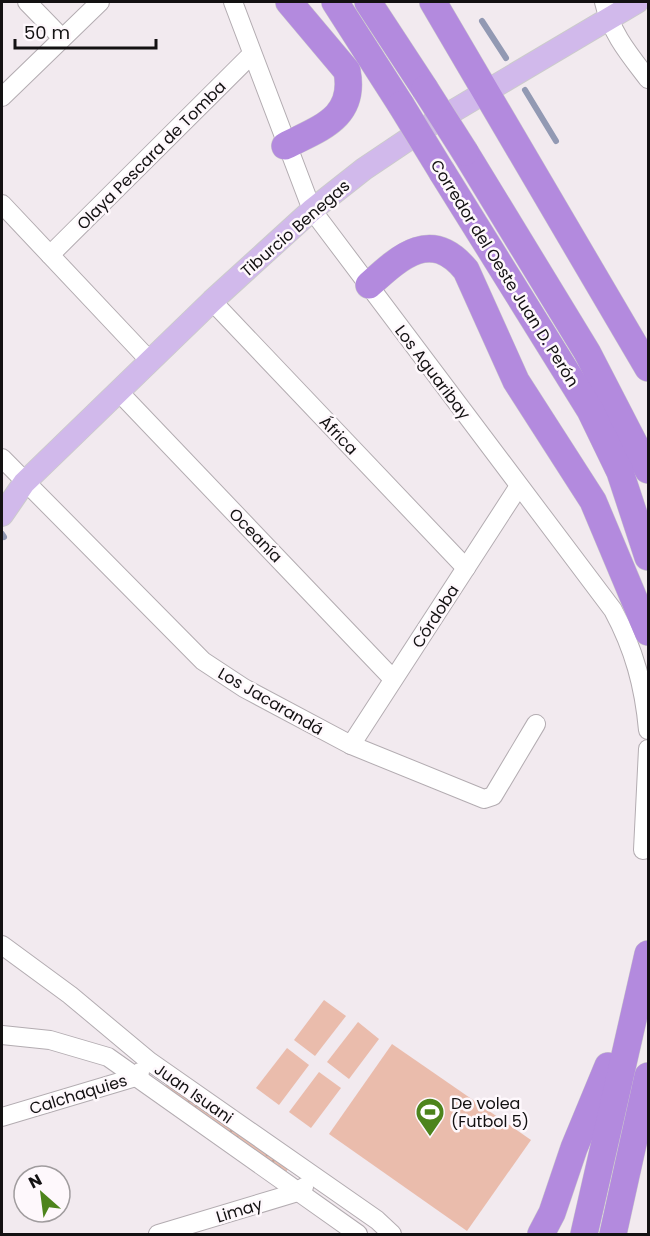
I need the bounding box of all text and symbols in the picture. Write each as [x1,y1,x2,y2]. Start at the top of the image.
scale bar [15,12,156,50]
text: 50 m [24,20,70,45]
street label: Olaya Pescara de Tomba [72,76,231,235]
street label: Corredor del Oeste Juan D. Perón [425,155,584,391]
street label: Tiburcio Benegas [236,175,355,282]
street label: Los Aguaribay [389,320,476,424]
street label: África [314,411,363,460]
street label: Oceanía [224,503,288,568]
street label: Córdoba [406,580,464,652]
street label: Los Jacarandá [214,662,328,741]
street label: Juan Isuani [150,1058,238,1129]
street label: Calchaquies [26,1069,130,1120]
place label: De volea (Futbol 5) [451,1092,529,1133]
sports icon: De volea (Futbol 5) [414,1096,446,1138]
north arrow [12,1164,72,1224]
text: N [24,1168,46,1194]
street label: Limay [213,1193,265,1228]

